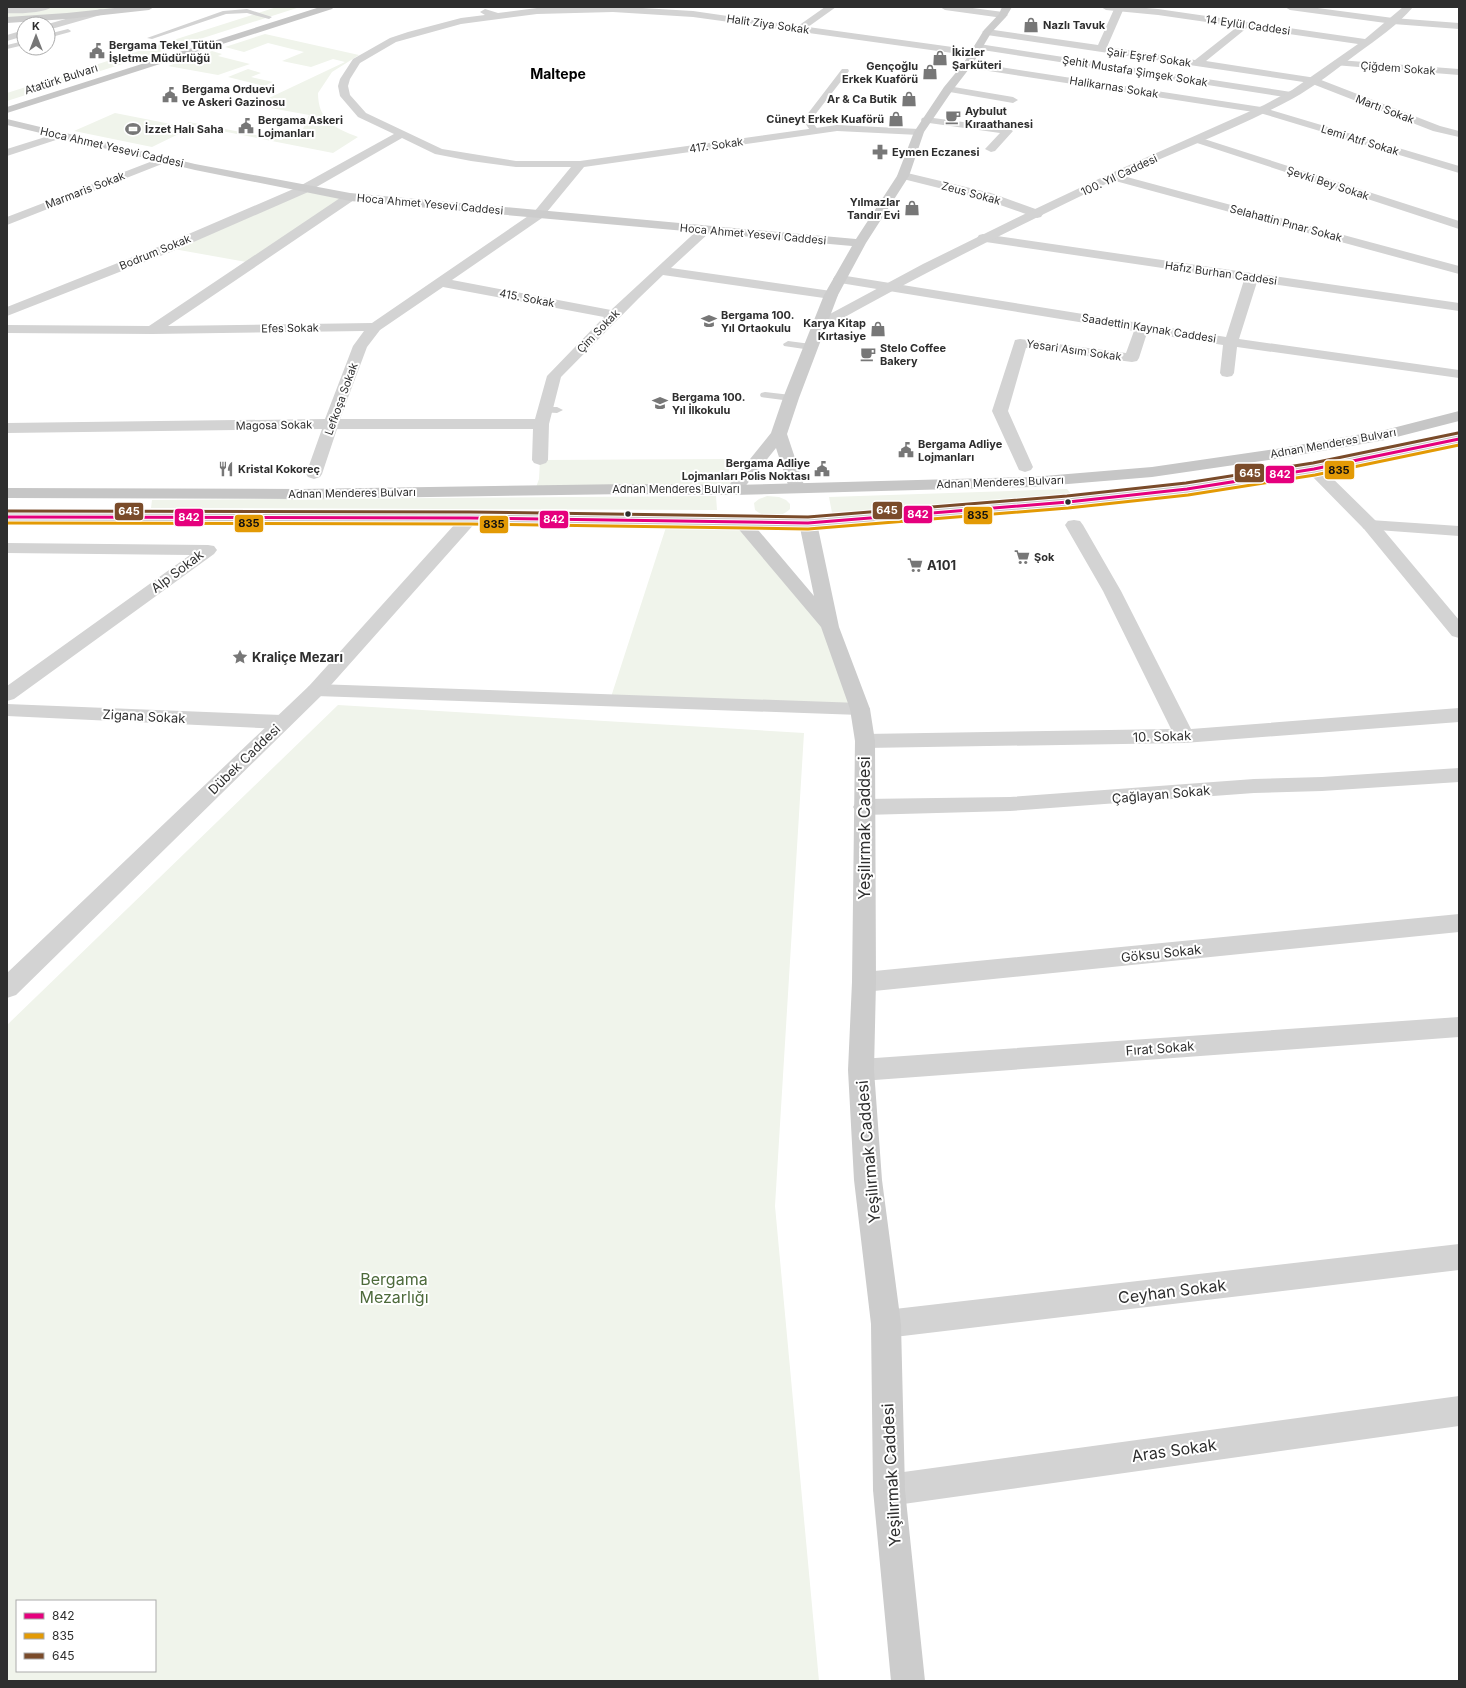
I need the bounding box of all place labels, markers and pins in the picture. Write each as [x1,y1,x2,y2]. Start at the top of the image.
shop icon: Nazlı Tavuk [1022,16,1040,34]
place label: Nazlı Tavuk [1043,18,1106,32]
place label: Bergama Tekel Tütün İşletme Müdürlüğü [109,38,222,65]
public building icon: Bergama Tekel Tütün İşletme Müdürlüğü [88,42,106,60]
place label: İkizler Şarküteri [952,45,1002,72]
shop icon: İkizler Şarküteri [931,49,949,67]
place label: Gençoğlu Erkek Kuaförü [842,59,918,86]
shop icon: Gençoğlu Erkek Kuaförü [921,63,939,81]
place label: Bergama Orduevi ve Askeri Gazinosu [182,82,285,109]
public building icon: Bergama Orduevi ve Askeri Gazinosu [161,86,179,104]
shop icon: Ar & Ca Butik [900,90,918,108]
place label: Ar & Ca Butik [827,92,898,106]
place label: Aybulut Kıraathanesi [965,104,1033,131]
cafe icon: Aybulut Kıraathanesi [944,108,962,126]
shop icon: Cüneyt Erkek Kuaförü [887,110,905,128]
place label: Cüneyt Erkek Kuaförü [766,112,884,126]
place label: Bergama Askeri Lojmanları [258,113,343,140]
public building icon: Bergama Askeri Lojmanları [237,117,255,135]
sports icon: İzzet Halı Saha [124,120,142,138]
place label: İzzet Halı Saha [145,122,224,136]
pharmacy icon: Eymen Eczanesi [871,143,889,161]
place label: Eymen Eczanesi [892,145,980,159]
place label: Yılmazlar Tandır Evi [847,195,901,222]
shop icon: Yılmazlar Tandır Evi [903,199,921,217]
place label: Bergama 100. Yıl Ortaokulu [721,308,794,335]
school or university icon: Bergama 100. Yıl Ortaokulu [700,312,718,330]
place label: Karya Kitap Kırtasiye [803,316,866,343]
shop icon: Karya Kitap Kırtasiye [869,320,887,338]
place label: Stelo Coffee Bakery [880,341,947,368]
cafe icon: Stelo Coffee Bakery [859,345,877,363]
place label: Bergama 100. Yıl İlkokulu [672,390,745,417]
school or university icon: Bergama 100. Yıl İlkokulu [651,394,669,412]
place label: Bergama Adliye Lojmanları [918,437,1003,464]
public building icon: Bergama Adliye Lojmanları [897,441,915,459]
place label: Bergama Adliye Lojmanları Polis Noktası [682,456,810,483]
restaurant icon: Kristal Kokoreç [217,460,235,478]
public building icon: Bergama Adliye Lojmanları Polis Noktası [813,460,831,478]
place label: Kristal Kokoreç [238,462,321,476]
unlabelled marker [1063,497,1073,507]
unlabelled marker [623,509,633,519]
supermarket icon: Şok [1013,548,1031,566]
place label: Şok [1034,550,1055,564]
supermarket icon: A101 [906,556,924,574]
place label: A101 [927,557,956,573]
place icon: Kraliçe Mezarı [231,648,249,666]
place label: Kraliçe Mezarı [252,649,343,665]

